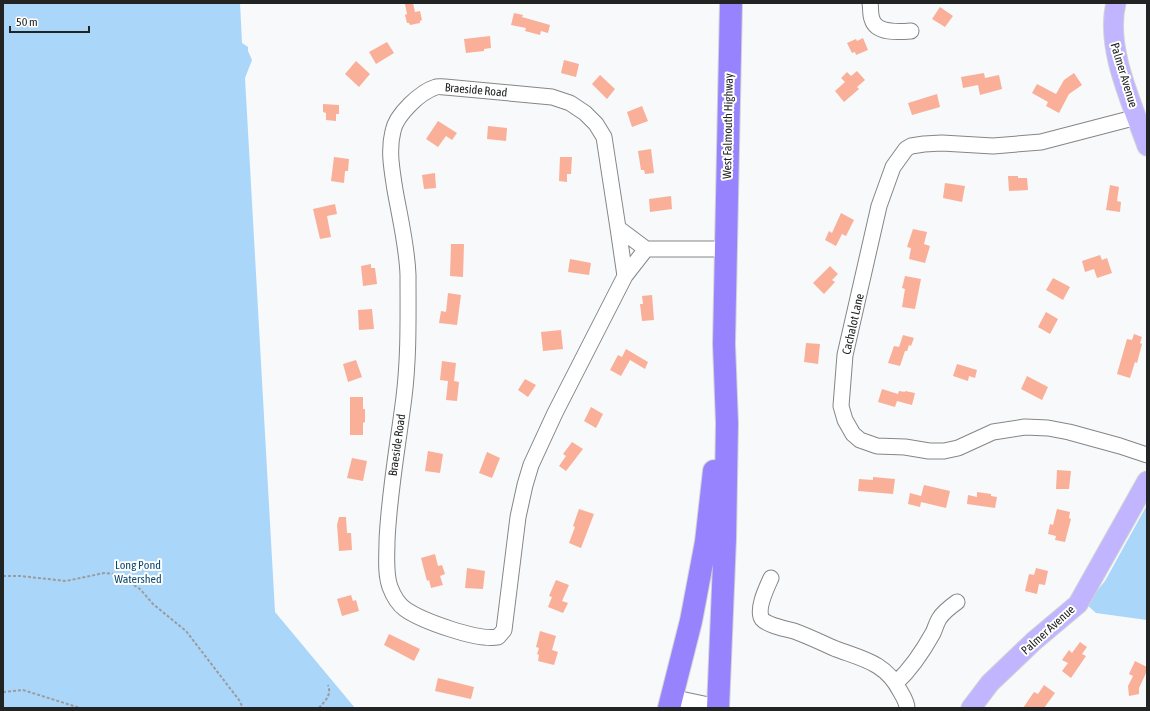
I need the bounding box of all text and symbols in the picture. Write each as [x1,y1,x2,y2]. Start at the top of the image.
scale bar [10,8,89,34]
text: 50 m [16,15,38,29]
street label: Palmer Avenue [1108,41,1140,109]
street label: West Falmouth Highway [720,73,736,179]
street label: Braeside Road [444,80,508,100]
street label: Cachalot Lane [839,292,867,356]
street label: Braeside Road [386,413,408,477]
park label: Long Pond Watershed [114,558,162,586]
street label: Palmer Avenue [1018,602,1078,658]

